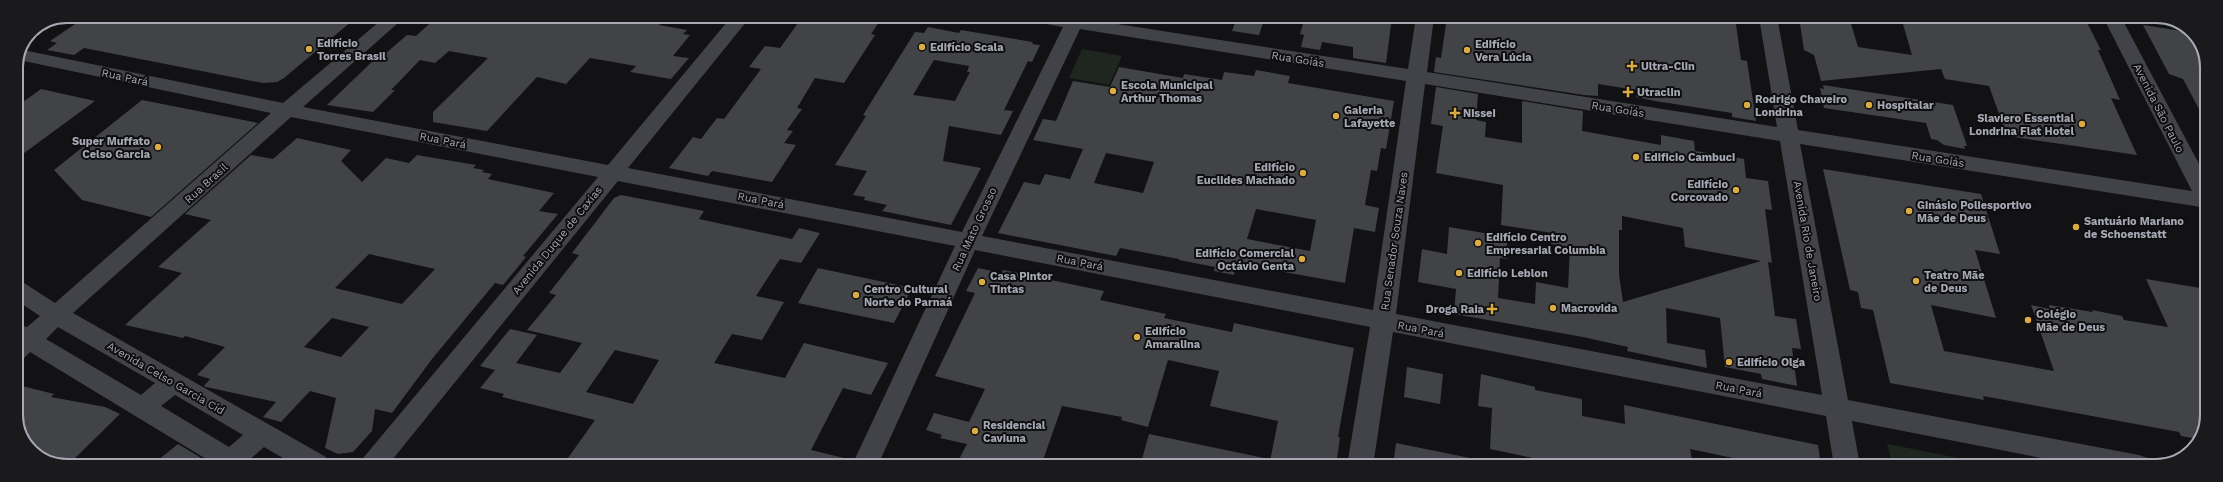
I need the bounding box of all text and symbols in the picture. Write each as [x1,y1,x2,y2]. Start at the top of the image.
place label: Edifício Torres Brasil [317,37,386,63]
place label: Edifício Vera Lúcia [1475,38,1532,64]
place label: Edifício Scala [930,41,1004,54]
marker: Edifício Scala [917,42,927,52]
marker: Edifício Torres Brasil [304,44,314,54]
marker: Edifício Vera Lúcia [1462,45,1472,55]
street label: Rua Goiás [1271,49,1325,70]
marker: Ultra-Clin [1626,60,1638,72]
place label: Ultra-Clin [1641,60,1695,73]
street label: Avenida São Paulo [2130,61,2187,155]
street label: Rua Pará [100,66,149,89]
place label: Escola Municipal Arthur Thomas [1121,79,1213,105]
marker: Escola Municipal Arthur Thomas [1108,86,1118,96]
marker: Utraclin [1622,86,1634,98]
place label: Utraclin [1637,86,1681,99]
place label: Rodrigo Chaveiro Londrina [1755,93,1848,119]
street label: Rua Goiás [1591,99,1645,120]
place label: Hospitalar [1877,99,1934,112]
marker: Rodrigo Chaveiro Londrina [1742,100,1752,110]
marker: Hospitalar [1864,100,1874,110]
place label: Galeria Lafayette [1344,104,1395,130]
place label: Nissei [1463,107,1496,120]
marker: Nissei [1450,108,1460,118]
marker: Galeria Lafayette [1331,111,1341,121]
place label: Slaviero Essential Londrina Flat Hotel [1969,112,2074,138]
marker: Slaviero Essential Londrina Flat Hotel [2077,119,2087,129]
street label: Rua Pará [418,130,467,151]
place label: Super Muffato Celso Garcia [72,135,151,161]
marker: Super Muffato Celso Garcia [153,142,163,152]
street label: Rua Goiás [1911,149,1965,170]
place label: Edificio Cambuci [1644,151,1735,164]
marker: Edificio Cambuci [1631,152,1641,162]
street label: Rua Brasil [182,160,231,206]
place label: Edifício Euclides Machado [1197,161,1295,187]
marker: Edifício Euclides Machado [1298,168,1308,178]
street label: Rua Senador Souza Naves [1378,171,1411,311]
place label: Edifício Corcovado [1671,178,1728,204]
street label: Avenida Rio de Janeiro [1791,180,1824,302]
street label: Avenida Duque de Caxias [510,183,605,297]
street label: Rua Mato Grosso [949,185,1000,273]
marker: Edifício Corcovado [1731,185,1741,195]
street label: Rua Pará [736,190,785,211]
place label: Ginásio Poliesportivo Mãe de Deus [1917,199,2032,225]
marker: Ginásio Poliesportivo Mãe de Deus [1904,206,1914,216]
place label: Santuário Mariano de Schoenstatt [2084,215,2184,241]
marker: Santuário Mariano de Schoenstatt [2071,222,2081,232]
place label: Edifício Centro Empresarial Columbia [1486,231,1606,257]
marker: Edifício Centro Empresarial Columbia [1473,238,1483,248]
place label: Edifício Comercial Octávio Genta [1195,247,1295,273]
street label: Rua Pará [1055,252,1104,273]
marker: Edifício Comercial Octávio Genta [1297,254,1307,264]
place label: Edifício Leblon [1467,267,1548,280]
marker: Edifício Leblon [1454,268,1464,278]
place label: Teatro Mãe de Deus [1924,269,1985,295]
place label: Casa Pintor Tintas [990,270,1053,296]
marker: Teatro Mãe de Deus [1911,276,1921,286]
marker: Casa Pintor Tintas [977,277,987,287]
place label: Centro Cultural Norte do Parnaá [864,283,953,309]
marker: Centro Cultural Norte do Parnaá [851,290,861,300]
place label: Macrovida [1561,302,1618,315]
place label: Droga Raia [1426,303,1485,316]
marker: Macrovida [1548,303,1558,313]
marker: Droga Raia [1487,304,1497,314]
place label: Colégio Mãe de Deus [2036,308,2105,334]
marker: Colégio Mãe de Deus [2023,315,2033,325]
street label: Rua Pará [1396,319,1445,340]
place label: Edifício Amaralina [1145,325,1201,351]
marker: Edifício Amaralina [1132,332,1142,342]
street label: Avenida Celso Garcia Cid [105,339,227,417]
place label: Edifício Olga [1737,356,1806,369]
marker: Edifício Olga [1724,357,1734,367]
street label: Rua Pará [1714,379,1763,400]
place label: Residencial Caviuna [983,419,1046,445]
marker: Residencial Caviuna [970,426,980,436]

